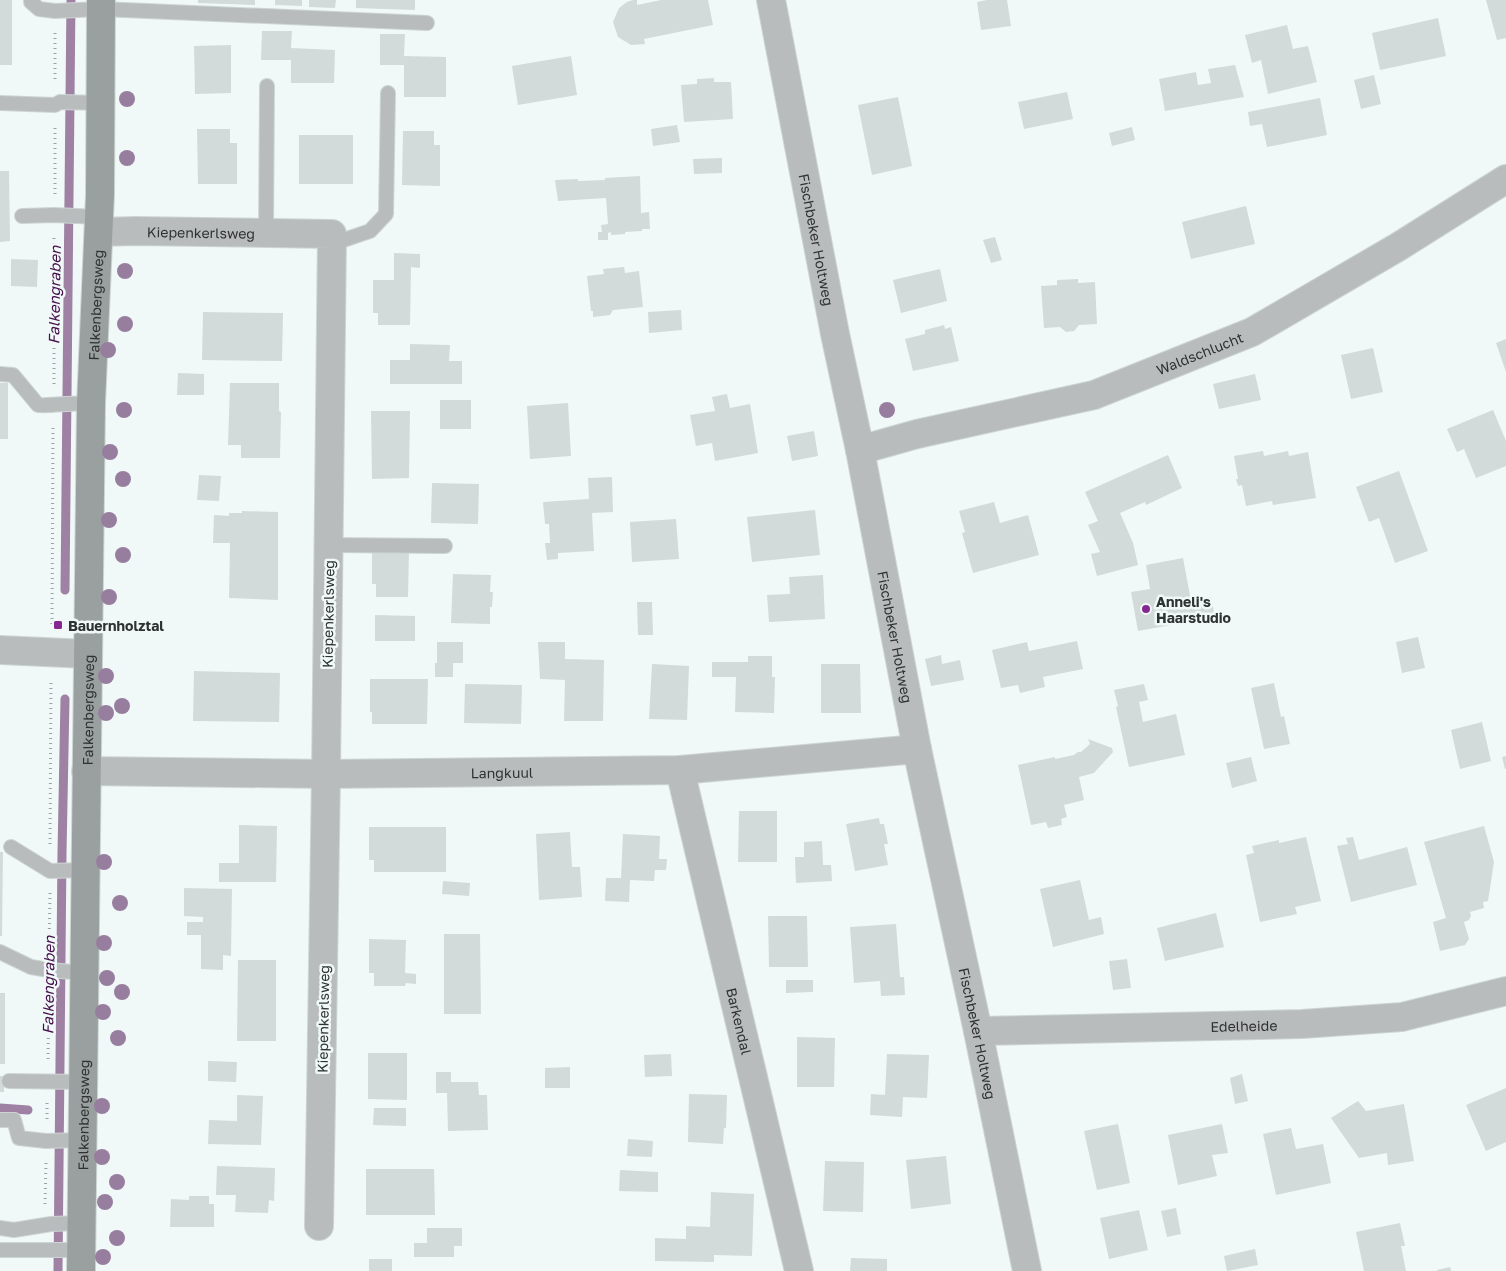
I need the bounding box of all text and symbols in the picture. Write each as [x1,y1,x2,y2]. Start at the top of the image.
street label: Fischbeker Holtweg [796,172,838,307]
street label: Kiepenkerlsweg [147,223,255,241]
water label: Falkengraben [44,245,65,344]
street label: Falkenbergsweg [84,249,106,361]
street label: Waldschlucht [1154,328,1245,378]
street label: Kiepenkerlsweg [319,560,337,668]
street label: Fischbeker Holtweg [875,569,917,704]
place label: Anneli's Haarstudio [1156,593,1231,626]
marker: Anneli's Haarstudio [1140,603,1152,615]
place label: Bauernholztal [68,617,164,634]
marker: Bauernholztal [52,619,64,631]
street label: Falkenbergsweg [78,654,97,766]
street label: Langkuul [471,763,533,781]
water label: Falkengraben [38,935,59,1034]
street label: Kiepenkerlsweg [314,965,332,1073]
street label: Fischbeker Holtweg [956,966,1000,1101]
street label: Barkendal [723,986,756,1056]
street label: Edelheide [1210,1016,1278,1034]
street label: Falkenbergsweg [74,1059,92,1171]

